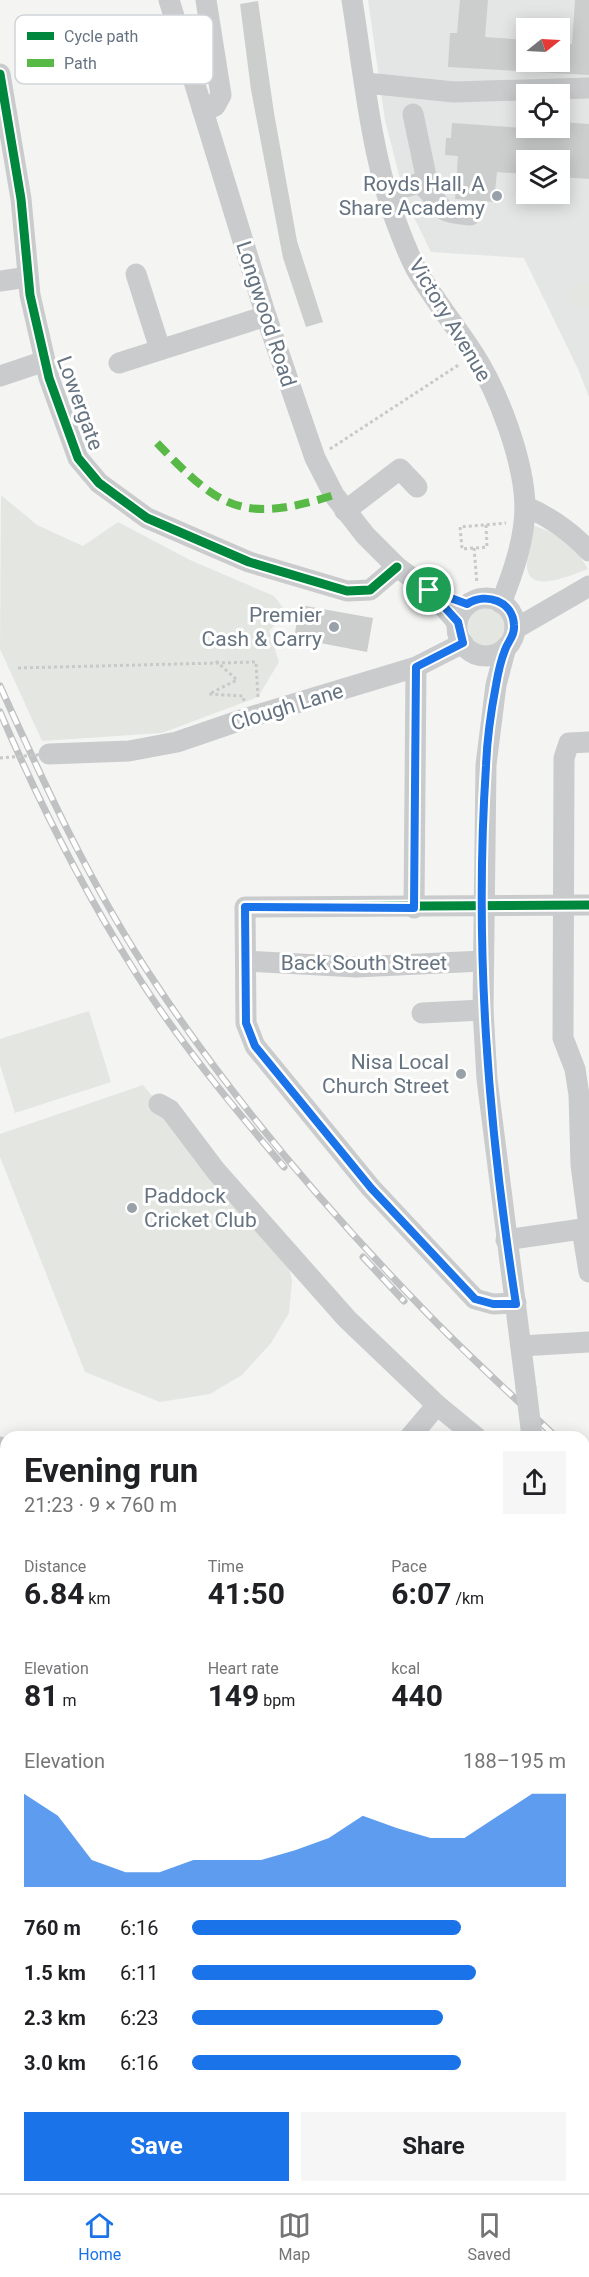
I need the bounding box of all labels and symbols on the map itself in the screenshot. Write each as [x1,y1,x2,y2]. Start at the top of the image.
legend [15,15,213,84]
north arrow [516,18,570,72]
text: Cycle path [64,27,138,46]
text: Path [64,54,97,73]
place label: Royds Hall, A Share Academy [339,172,485,220]
marker: Royds Hall, A Share Academy [490,189,504,203]
street label: Longwood Road [231,238,301,390]
street label: Victory Avenue [404,254,496,386]
street label: Lowergate [52,353,108,453]
pin [403,564,454,615]
place label: Premier Cash & Carry [202,603,322,651]
marker: Premier Cash & Carry [327,620,341,634]
street label: Clough Lane [228,679,346,735]
street label: Back South Street [281,951,447,975]
place label: Nisa Local Church Street [322,1050,449,1098]
marker: Nisa Local Church Street [454,1067,468,1081]
place label: Paddock Cricket Club [144,1184,257,1232]
marker: Paddock Cricket Club [125,1201,139,1215]

